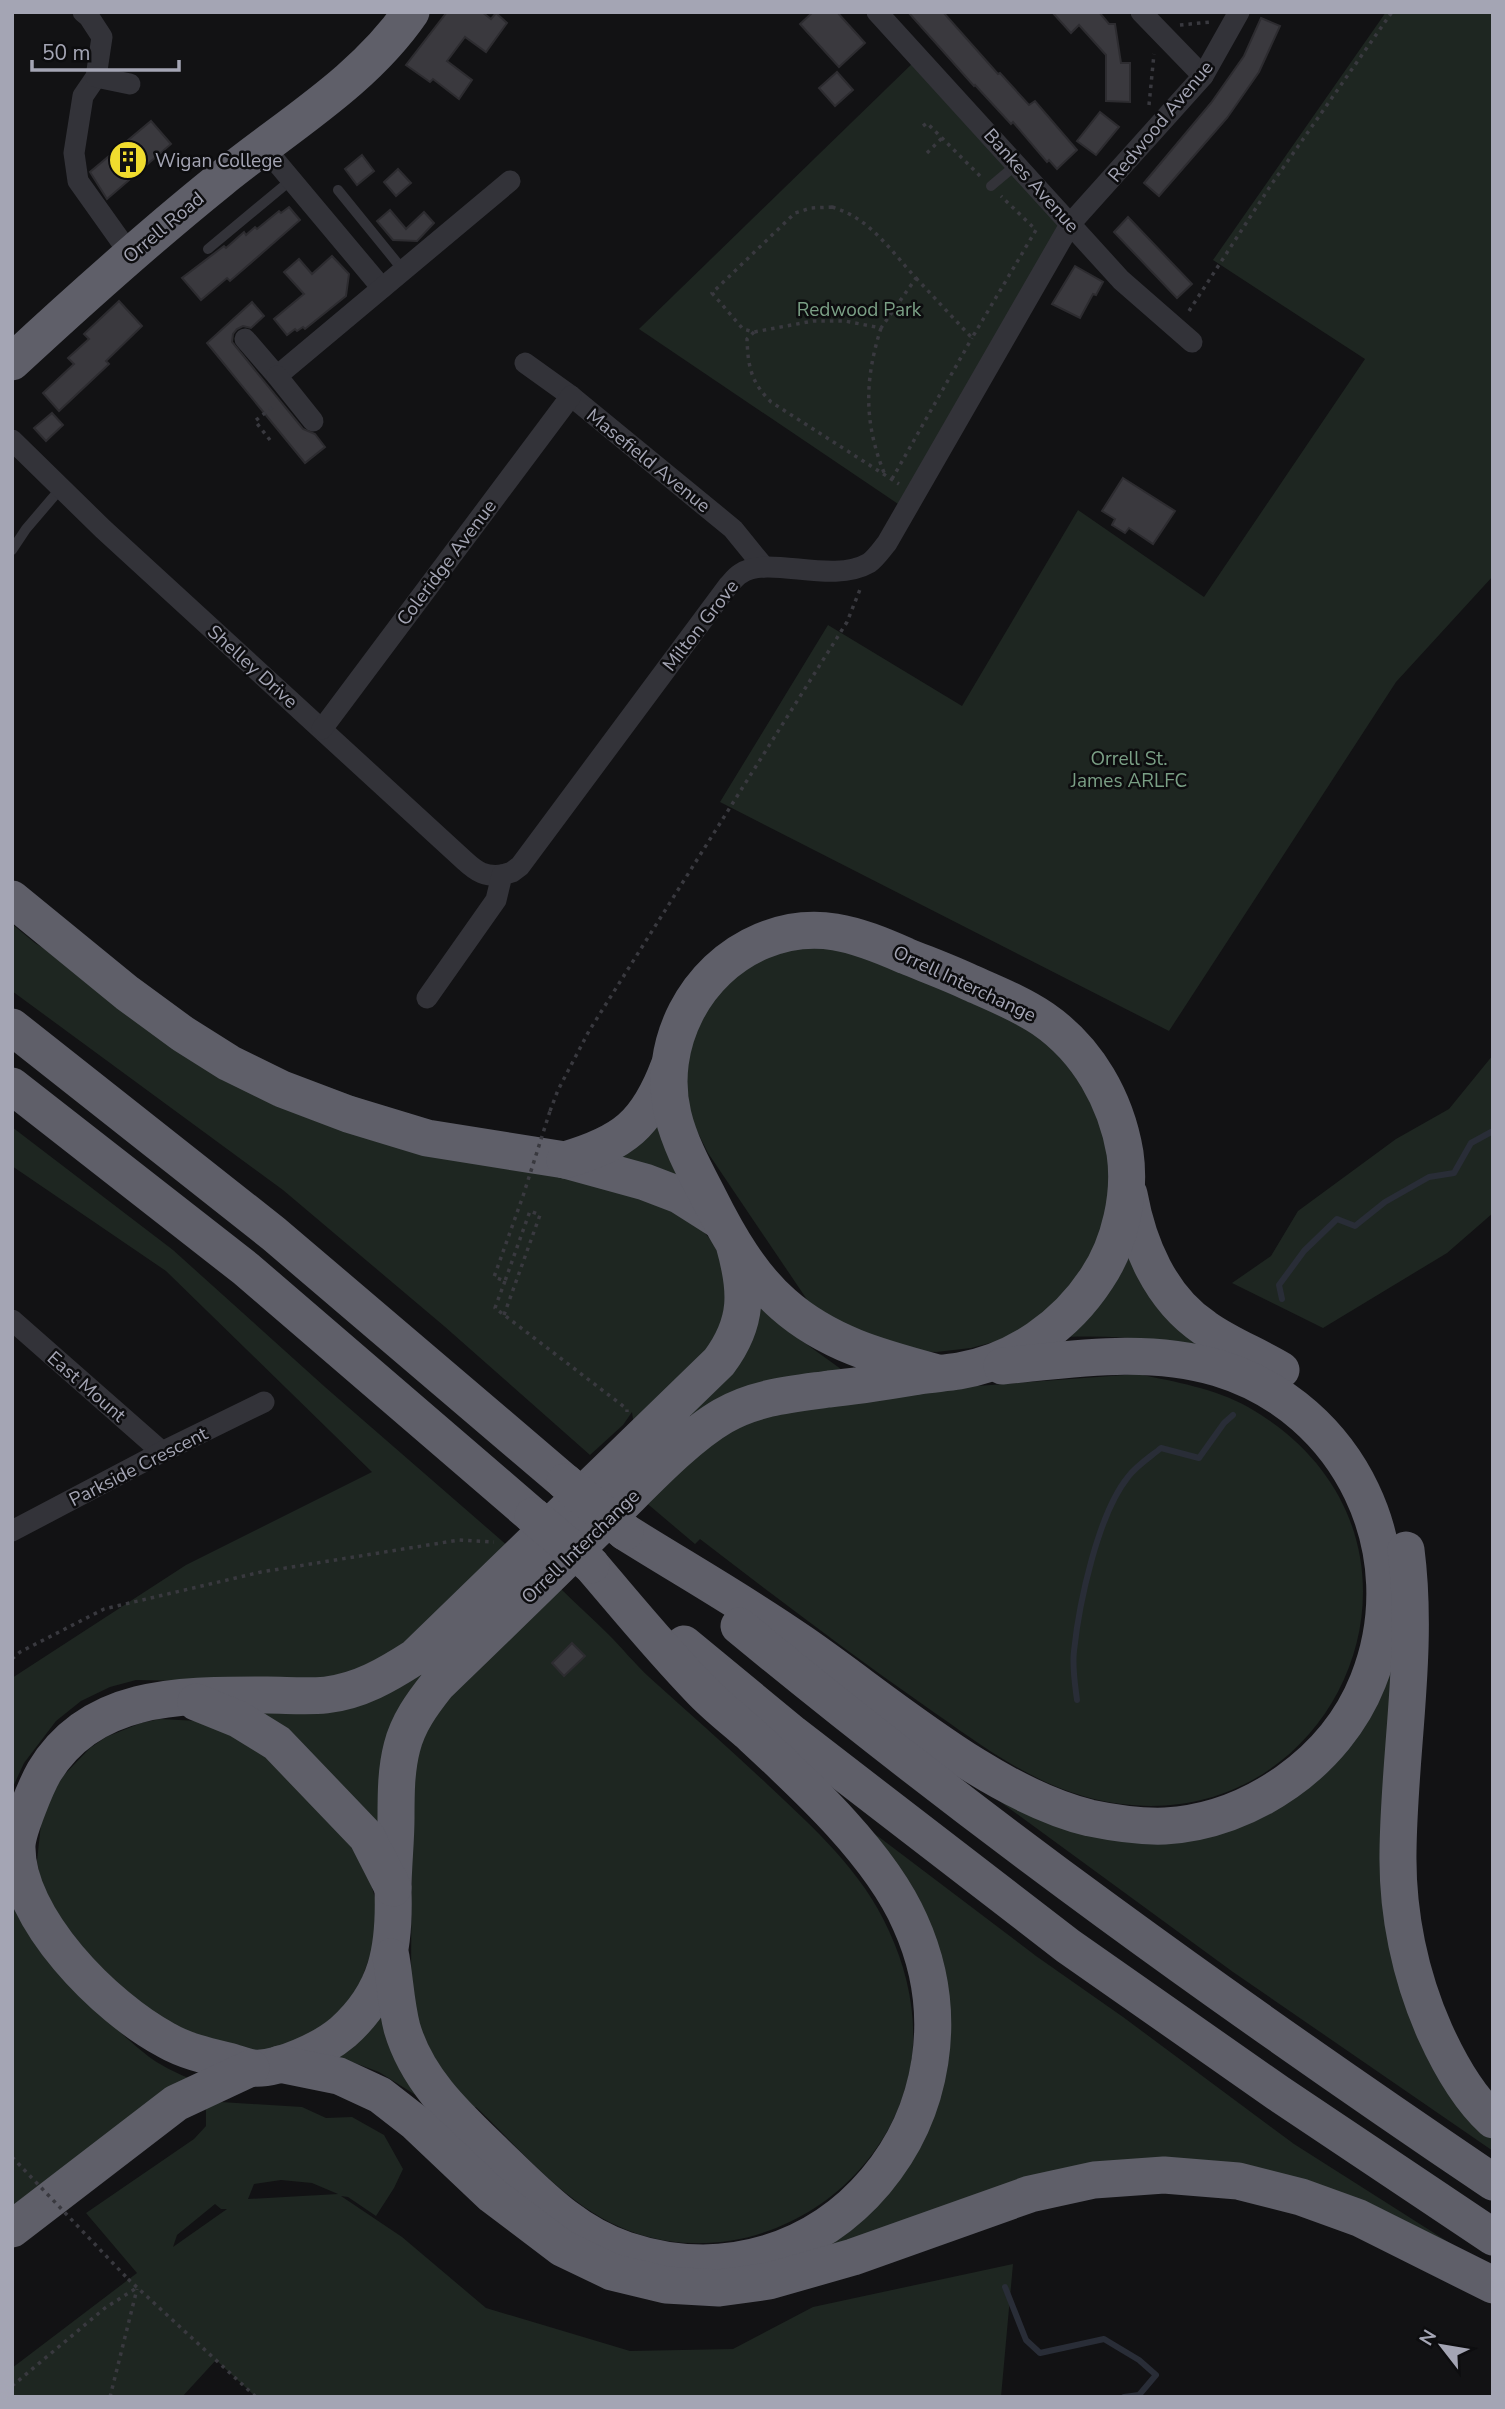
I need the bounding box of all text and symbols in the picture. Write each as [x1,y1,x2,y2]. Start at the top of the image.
scale bar [32,28,178,72]
text: 50 m [42,39,91,67]
street label: Redwood Avenue [1102,55,1219,188]
street label: Bankes Avenue [978,123,1085,238]
building icon: Wigan College [107,139,149,181]
place label: Wigan College [155,148,282,174]
street label: Orrell Road [118,186,210,269]
park label: Redwood Park [797,297,922,323]
street label: Masefield Avenue [581,403,716,519]
street label: Coleridge Avenue [391,494,503,631]
street label: Milton Grove [657,574,745,677]
street label: Shelley Drive [201,619,303,714]
park label: Orrell St. James ARLFC [1070,746,1187,794]
street label: Orrell Interchange [889,939,1040,1028]
street label: East Mount [41,1345,132,1428]
street label: Parkside Crescent [65,1421,212,1513]
street label: Orrell Interchange [516,1484,645,1610]
north arrow [1407,2311,1477,2381]
text: N [1413,2325,1443,2351]

